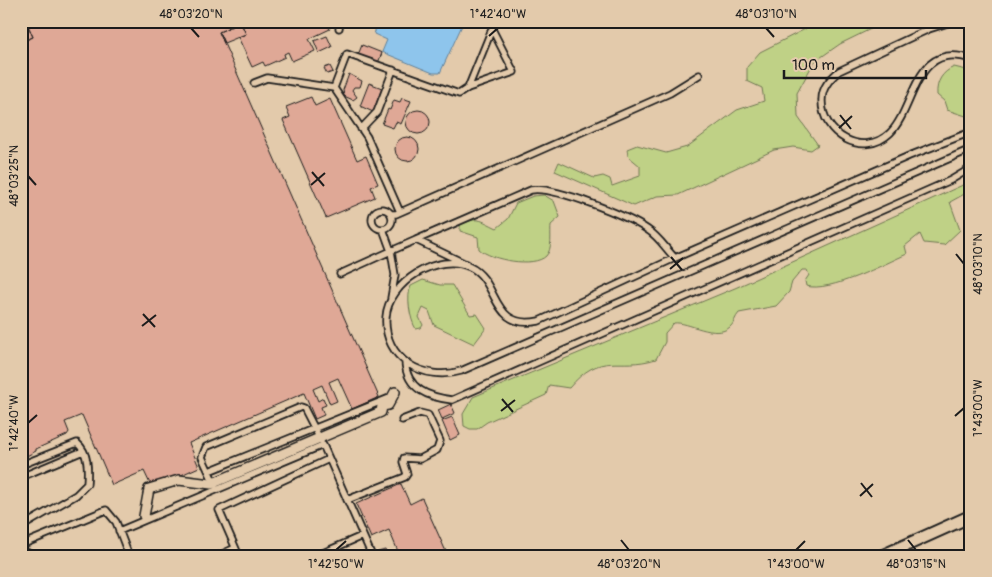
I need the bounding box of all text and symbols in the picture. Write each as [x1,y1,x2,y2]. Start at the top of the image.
text: 48°03'20"N [159,7,223,22]
text: 1°42'40"W [470,7,526,22]
text: 48°03'10"N [735,7,797,22]
scale bar [784,48,927,80]
text: 100 m [792,56,835,75]
text: 48°03'25"N [7,145,22,207]
text: 48°03'10"N [971,233,986,295]
text: 1°43'00"W [971,379,986,437]
text: 1°42'40"W [7,395,22,451]
text: 1°42'50"W [308,557,364,572]
text: 48°03'20"N [597,557,661,572]
text: 1°43'00"W [767,557,825,572]
text: 48°03'15"N [886,557,946,572]

